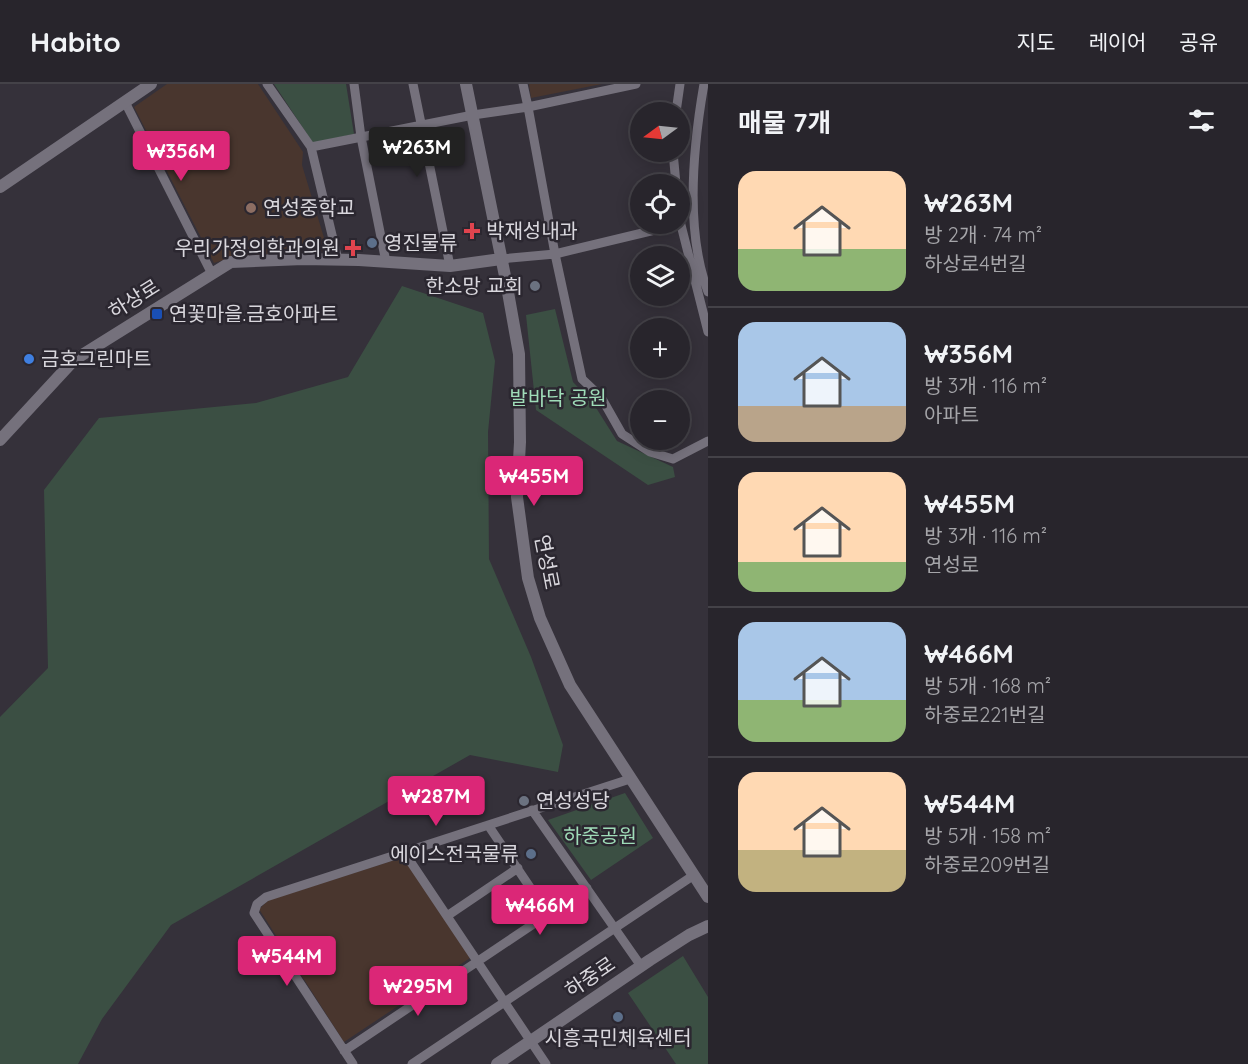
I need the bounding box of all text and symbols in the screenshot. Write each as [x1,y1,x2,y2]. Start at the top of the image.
text: Habito [30,24,121,59]
text: 지도 [1017,29,1055,55]
text: 레이어 [1088,29,1146,55]
text: 공유 [1179,29,1218,55]
north arrow [630,102,690,162]
map controls [630,102,690,450]
icon: filters [1185,104,1218,137]
text: 매물 7개 [738,106,831,139]
pin: ₩263M [375,127,459,178]
pin: ₩356M [139,131,223,182]
text: ₩263M [383,134,451,159]
text: ₩356M [147,138,215,163]
button: locate [630,174,690,234]
text: ₩263M [924,186,1013,219]
place label: 연성중학교 [263,195,355,220]
icon: home [786,195,858,267]
marker: 연성중학교 [244,201,258,215]
place label: 박재성내과 [486,218,578,243]
marker: 박재성내과 [463,222,481,240]
text: 방 2개 · 74 m² [924,222,1042,247]
place label: 영진물류 [384,230,458,255]
place label: 우리가정의학과의원 [174,235,340,260]
marker: 영진물류 [365,236,379,250]
marker: 우리가정의학과의원 [344,239,362,257]
button: layers [630,246,690,306]
text: 하상로4번길 [924,251,1027,276]
street label: 하상로 [104,273,164,324]
place label: 한소망 교회 [426,273,523,298]
marker: 한소망 교회 [528,279,542,293]
place label: 연꽃마을.금호아파트 [169,301,338,326]
marker: 연꽃마을.금호아파트 [150,307,164,321]
button: + [630,318,690,378]
text: ₩356M [924,337,1013,370]
place label: 금호그린마트 [41,346,151,371]
icon: home [786,346,858,418]
marker: 금호그린마트 [22,352,36,366]
text: 방 3개 · 116 m² [924,373,1047,398]
park label: 발바닥 공원 [509,385,607,410]
button: − [630,390,690,450]
text: 아파트 [924,402,979,427]
pin: ₩455M [492,456,576,507]
text: ₩455M [499,463,569,488]
text: ₩455M [924,487,1015,520]
icon: home [786,496,858,568]
text: 방 3개 · 116 m² [924,523,1047,548]
street label: 연성로 [530,532,565,591]
text: 연성로 [924,552,979,577]
text: ₩466M [924,637,1014,670]
icon: home [786,646,858,718]
text: 방 5개 · 168 m² [924,673,1051,698]
text: 하중로221번길 [924,702,1046,727]
pin: ₩287M [394,776,478,827]
text: ₩287M [402,783,470,808]
text: ₩544M [924,787,1015,820]
place label: 연성성당 [536,788,610,813]
marker: 연성성당 [517,794,531,808]
icon: home [786,796,858,868]
park label: 하중공원 [563,823,637,848]
text: 방 5개 · 158 m² [924,823,1051,848]
place label: 에이스전국물류 [390,841,519,866]
marker: 에이스전국물류 [524,847,538,861]
text: 하중로209번길 [924,852,1050,877]
pin: ₩466M [498,885,582,936]
text: ₩466M [505,892,575,917]
pin: ₩544M [245,936,329,987]
text: ₩544M [252,943,322,968]
street label: 하중로 [560,951,620,1002]
pin: ₩295M [376,966,460,1017]
text: ₩295M [383,973,453,998]
marker: 시흥국민체육센터 [611,1010,625,1024]
place label: 시흥국민체육센터 [544,1025,692,1050]

